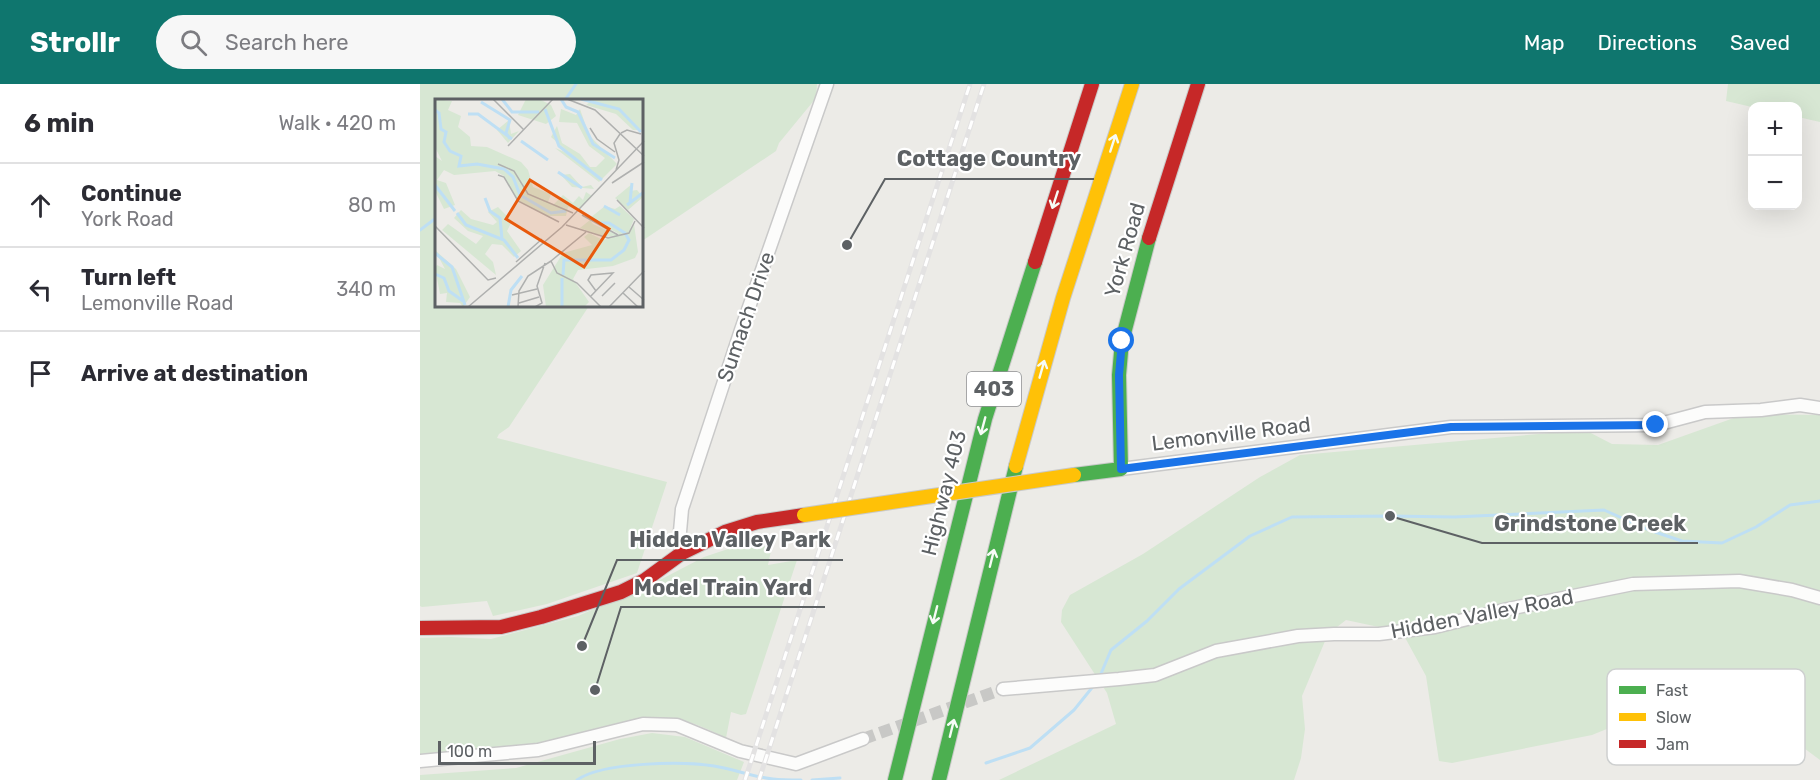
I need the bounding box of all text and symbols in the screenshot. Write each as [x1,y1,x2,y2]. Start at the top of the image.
search box [156,15,576,69]
text: Strollr [30,26,120,59]
icon: search [177,26,210,59]
text: Search here [225,29,348,56]
text: Map [1524,30,1565,55]
text: Directions [1598,30,1697,55]
text: Saved [1730,30,1790,55]
inset map [435,99,644,308]
map controls [1748,102,1802,210]
button: + [1748,102,1802,156]
text: 6 min [24,108,94,139]
text: Walk · 420 m [278,111,396,135]
one-way arrow [1108,134,1119,153]
callout: Cottage Country [885,139,1094,179]
text: Cottage Country [897,145,1081,172]
button: − [1748,156,1802,210]
text: Continue [81,180,182,207]
icon: ahead [24,189,57,222]
one-way arrow [1049,190,1060,209]
text: 80 m [348,193,396,217]
street label: York Road [1099,200,1150,300]
text: York Road [81,207,174,231]
street label: Sumach Drive [712,248,779,385]
text: Turn left [81,264,176,291]
icon: left [24,273,57,306]
text: 340 m [336,277,396,301]
text: Lemonville Road [81,291,233,315]
route start [1108,327,1134,353]
icon: arrive [24,357,57,390]
text: Arrive at destination [81,360,308,387]
one-way arrow [1037,360,1048,379]
road number: 403 [967,372,1021,406]
street label: Lemonville Road [1150,411,1312,456]
route end [1642,411,1668,437]
one-way arrow [977,416,989,435]
street label: Highway 403 [916,428,971,558]
callout: Grindstone Creek [1482,503,1698,543]
text: Grindstone Creek [1494,510,1686,537]
callout: Hidden Valley Park [617,520,843,560]
text: Hidden Valley Park [629,526,831,553]
one-way arrow [987,549,999,568]
callout: Model Train Yard [621,567,825,607]
text: Model Train Yard [634,574,812,601]
street label: Hidden Valley Road [1388,584,1575,644]
one-way arrow [929,605,941,624]
legend [1607,669,1805,765]
text: Fast [1656,681,1688,700]
text: Slow [1656,708,1692,727]
one-way arrow [947,719,958,738]
text: Jam [1656,735,1689,754]
scale bar [438,738,596,766]
text: 100 m [447,742,492,761]

